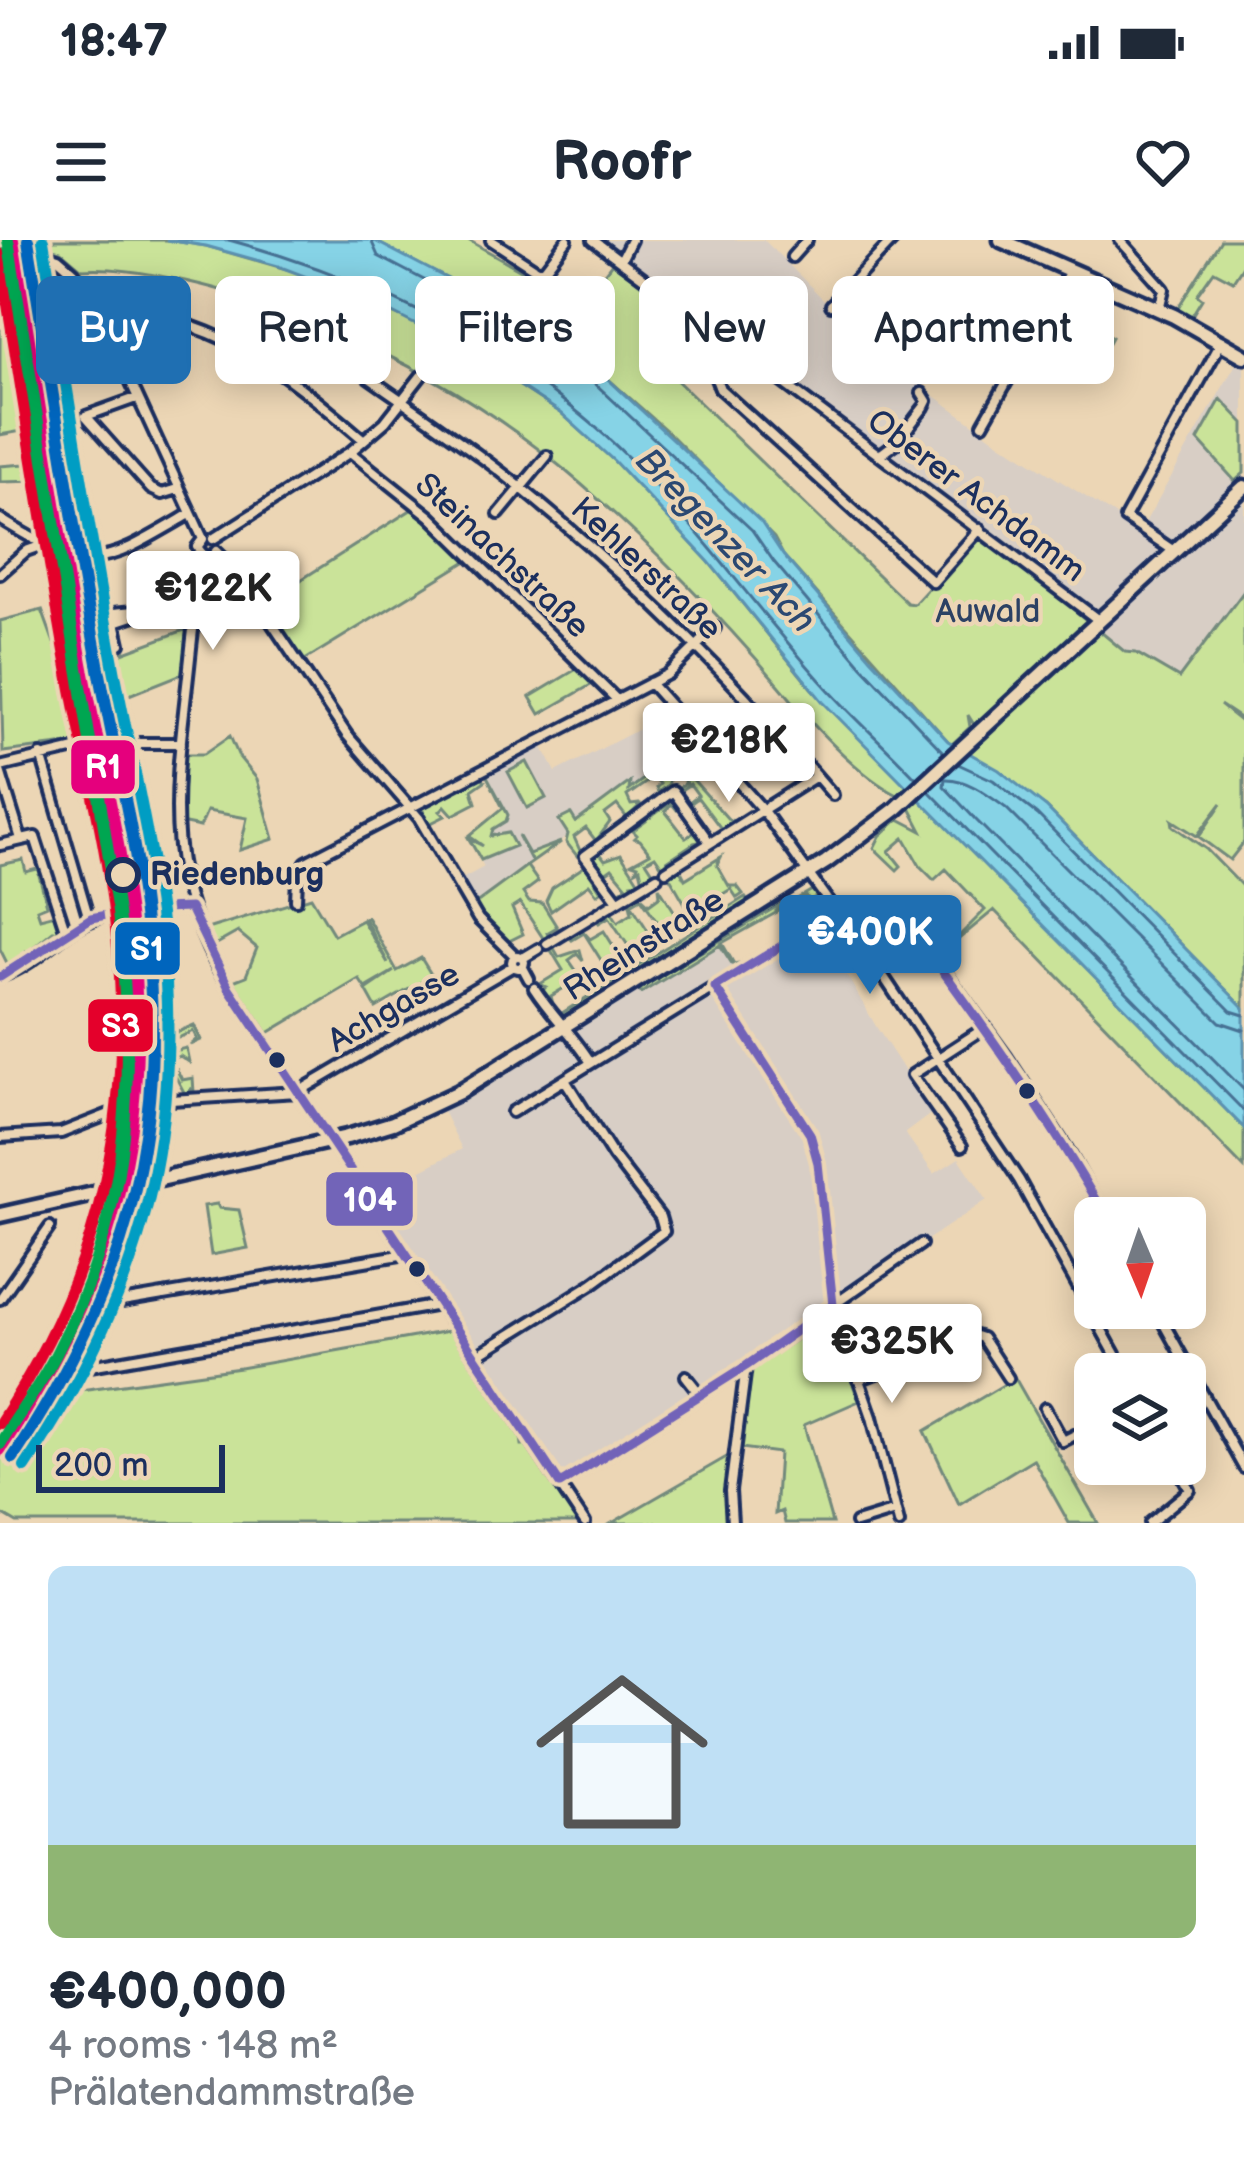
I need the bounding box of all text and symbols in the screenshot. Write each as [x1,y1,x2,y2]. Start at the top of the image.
text: 18:47 [60,15,168,70]
icon: menu [48,129,114,195]
icon: heart [1130,129,1196,195]
text: Roofr [552,130,692,195]
chip: Buy [36,276,191,384]
chip: Rent [215,276,391,384]
chip: Filters [415,276,615,384]
chip: New [639,276,808,384]
chip: Apartment [832,276,1114,384]
street label: Oberer Achdamm [859,401,1093,591]
water label: Bregenzer Ach [626,440,824,642]
street label: Steinachstraße [406,465,598,647]
street label: Kehlerstraße [562,489,730,649]
pin: €122K [129,551,297,653]
text: €122K [153,566,273,613]
park label: Auwald [936,592,1040,632]
pin: €218K [645,703,813,805]
text: €218K [670,718,788,765]
line badge: R1 [69,738,137,796]
text: R1 [85,748,121,788]
place label: Riedenburg [150,855,324,895]
marker: Riedenburg [107,859,139,891]
street label: Rheinstraße [556,880,732,1010]
pin: €400K [786,895,954,997]
text: €400K [806,910,934,957]
line badge: S1 [113,920,182,977]
text: S1 [130,930,164,970]
street label: Achgasse [321,954,467,1062]
line badge: S3 [86,997,155,1054]
text: S3 [101,1007,141,1047]
unlabelled marker [266,1049,288,1071]
unlabelled marker [1016,1080,1038,1102]
line badge: 104 [324,1170,415,1228]
text: 104 [343,1181,397,1221]
north arrow [1074,1197,1206,1329]
map controls [1074,1197,1206,1485]
unlabelled marker [406,1258,428,1280]
pin: €325K [808,1304,976,1406]
text: €325K [830,1319,954,1366]
button: layers [1074,1353,1206,1485]
scale bar [36,1439,225,1492]
text: 200 m [54,1446,148,1486]
icon: home [514,1644,730,1860]
text: €400,000 [48,1962,287,2023]
text: 4 rooms · 148 m² [48,2023,338,2070]
text: Prälatendammstraße [48,2070,415,2117]

